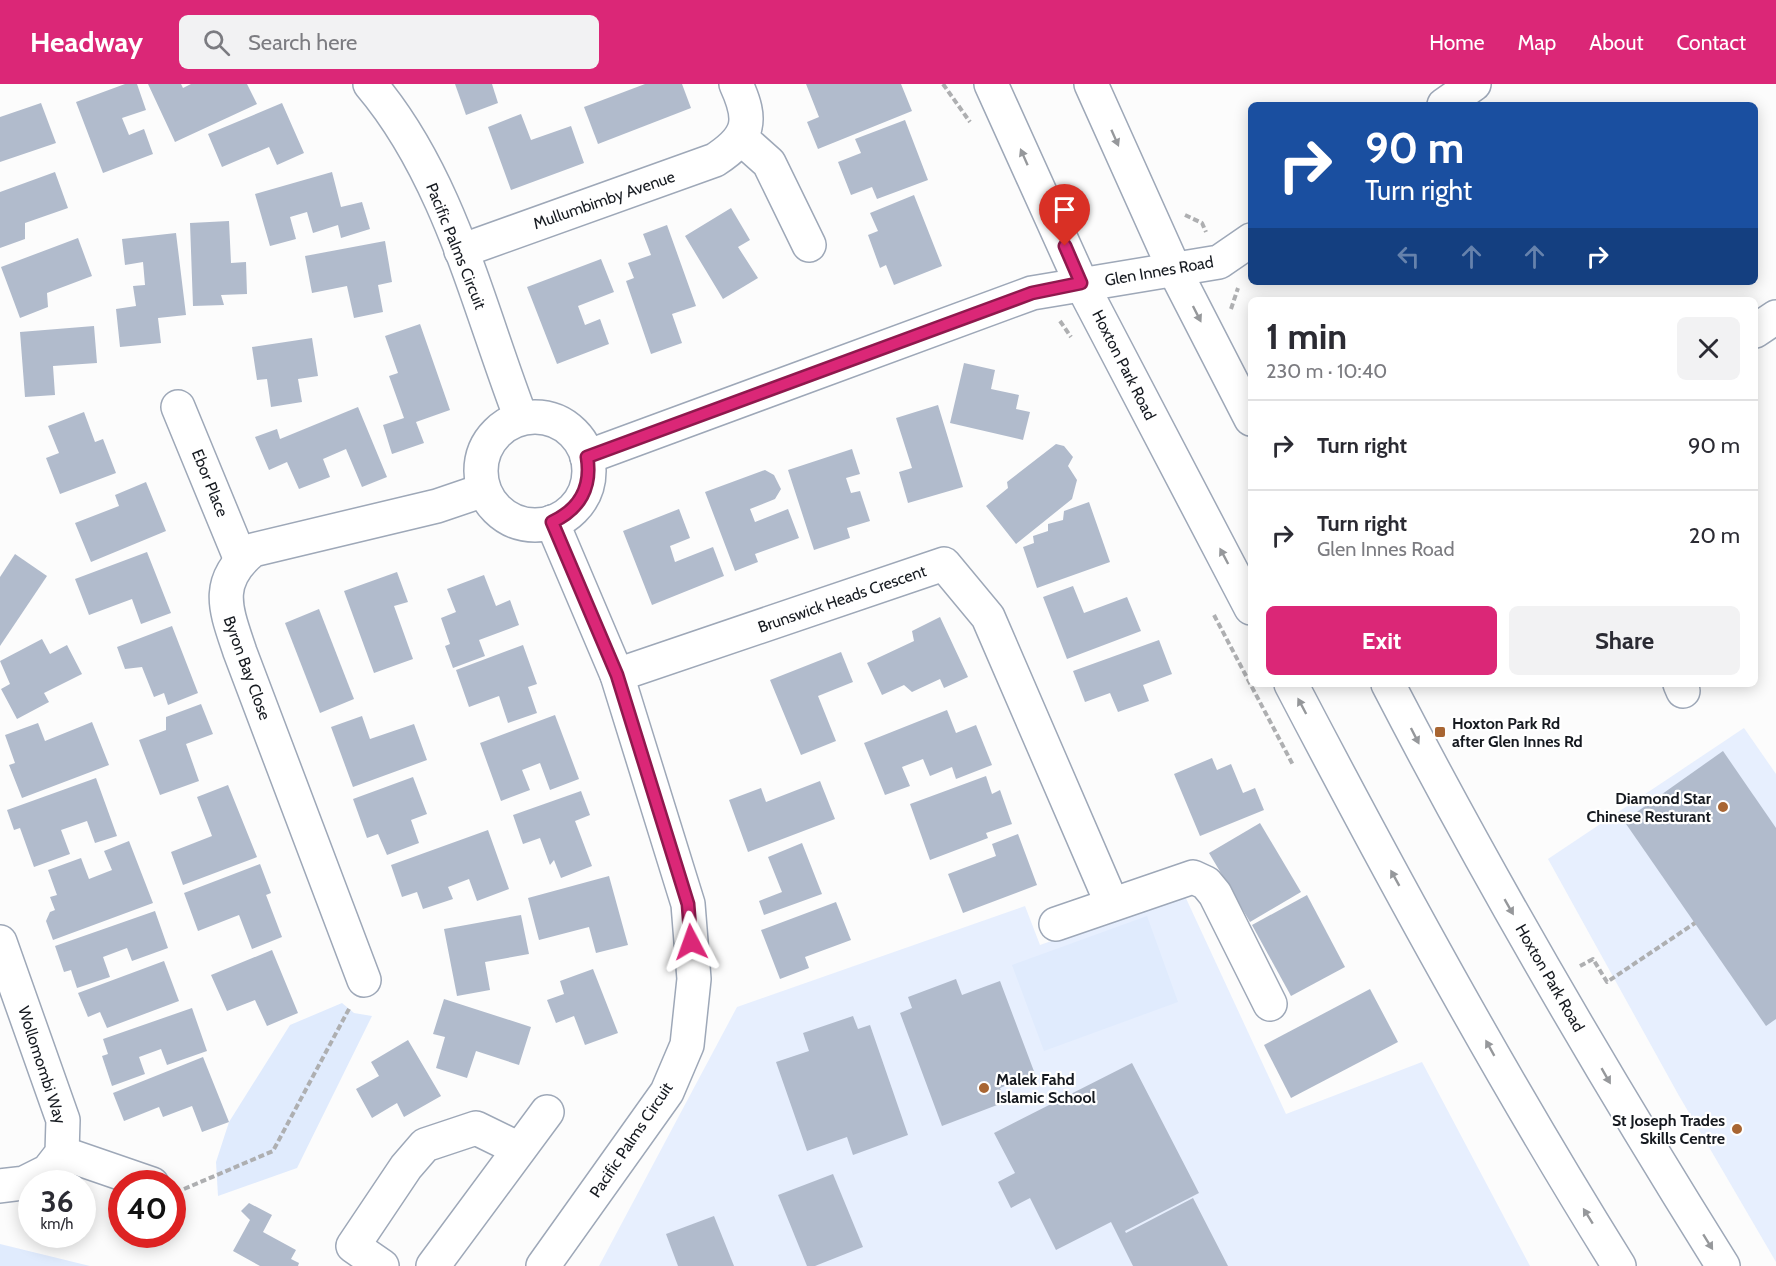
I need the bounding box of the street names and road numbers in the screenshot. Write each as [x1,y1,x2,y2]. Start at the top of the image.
street label: Mullumbimby Avenue [531,167,677,233]
street label: Pacific Palms Circuit [422,180,490,312]
street label: Glen Innes Road [1103,252,1215,290]
street label: Hoxton Park Road [1088,307,1160,423]
street label: Ebor Place [188,446,232,520]
street label: Brunswick Heads Crescent [755,561,929,637]
street label: Byron Bay Close [219,613,275,723]
street label: Hoxton Park Road [1512,921,1588,1035]
street label: Wollomombi Way [14,1004,70,1126]
street label: Pacific Palms Circuit [586,1078,677,1201]

